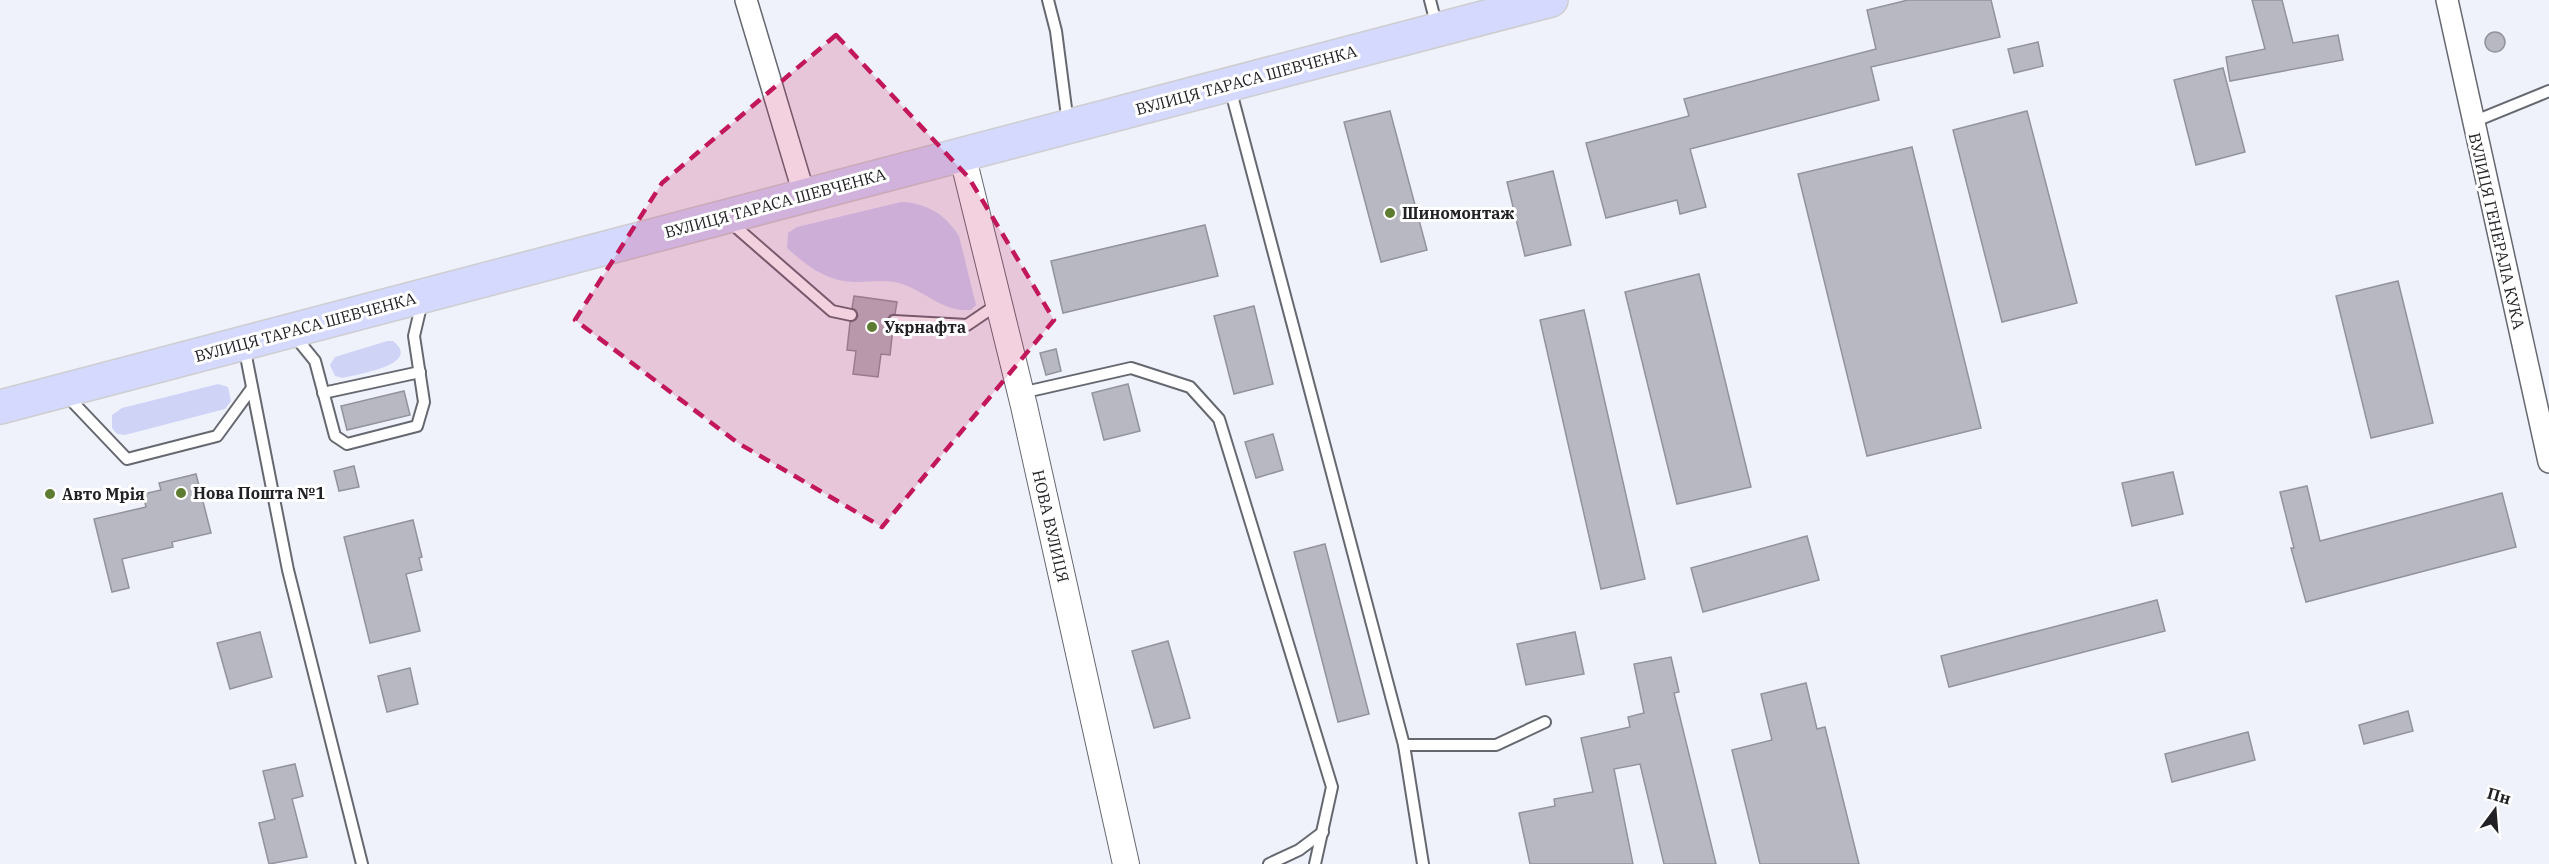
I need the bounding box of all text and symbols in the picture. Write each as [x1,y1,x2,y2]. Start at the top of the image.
street label: ВУЛИЦЯ ТАРАСА ШЕВЧЕНКА [1133,41,1359,119]
street label: ВУЛИЦЯ ГЕНЕРАЛА КУКА [2465,131,2529,331]
street label: ВУЛИЦЯ ТАРАСА ШЕВЧЕНКА [662,164,888,242]
place label: Шиномонтаж [1402,203,1514,223]
marker: Шиномонтаж [1383,206,1397,220]
street label: ВУЛИЦЯ ТАРАСА ШЕВЧЕНКА [192,288,418,366]
place label: Укрнафта [884,317,966,337]
marker: Укрнафта [865,320,879,334]
street label: НОВА ВУЛИЦЯ [1028,468,1074,584]
place label: Нова Пошта №1 [193,483,325,503]
place label: Авто Мрія [62,484,145,504]
marker: Нова Пошта №1 [174,486,188,500]
marker: Авто Мрія [43,487,57,501]
north arrow [2465,780,2525,840]
text: Пн [2485,783,2513,809]

